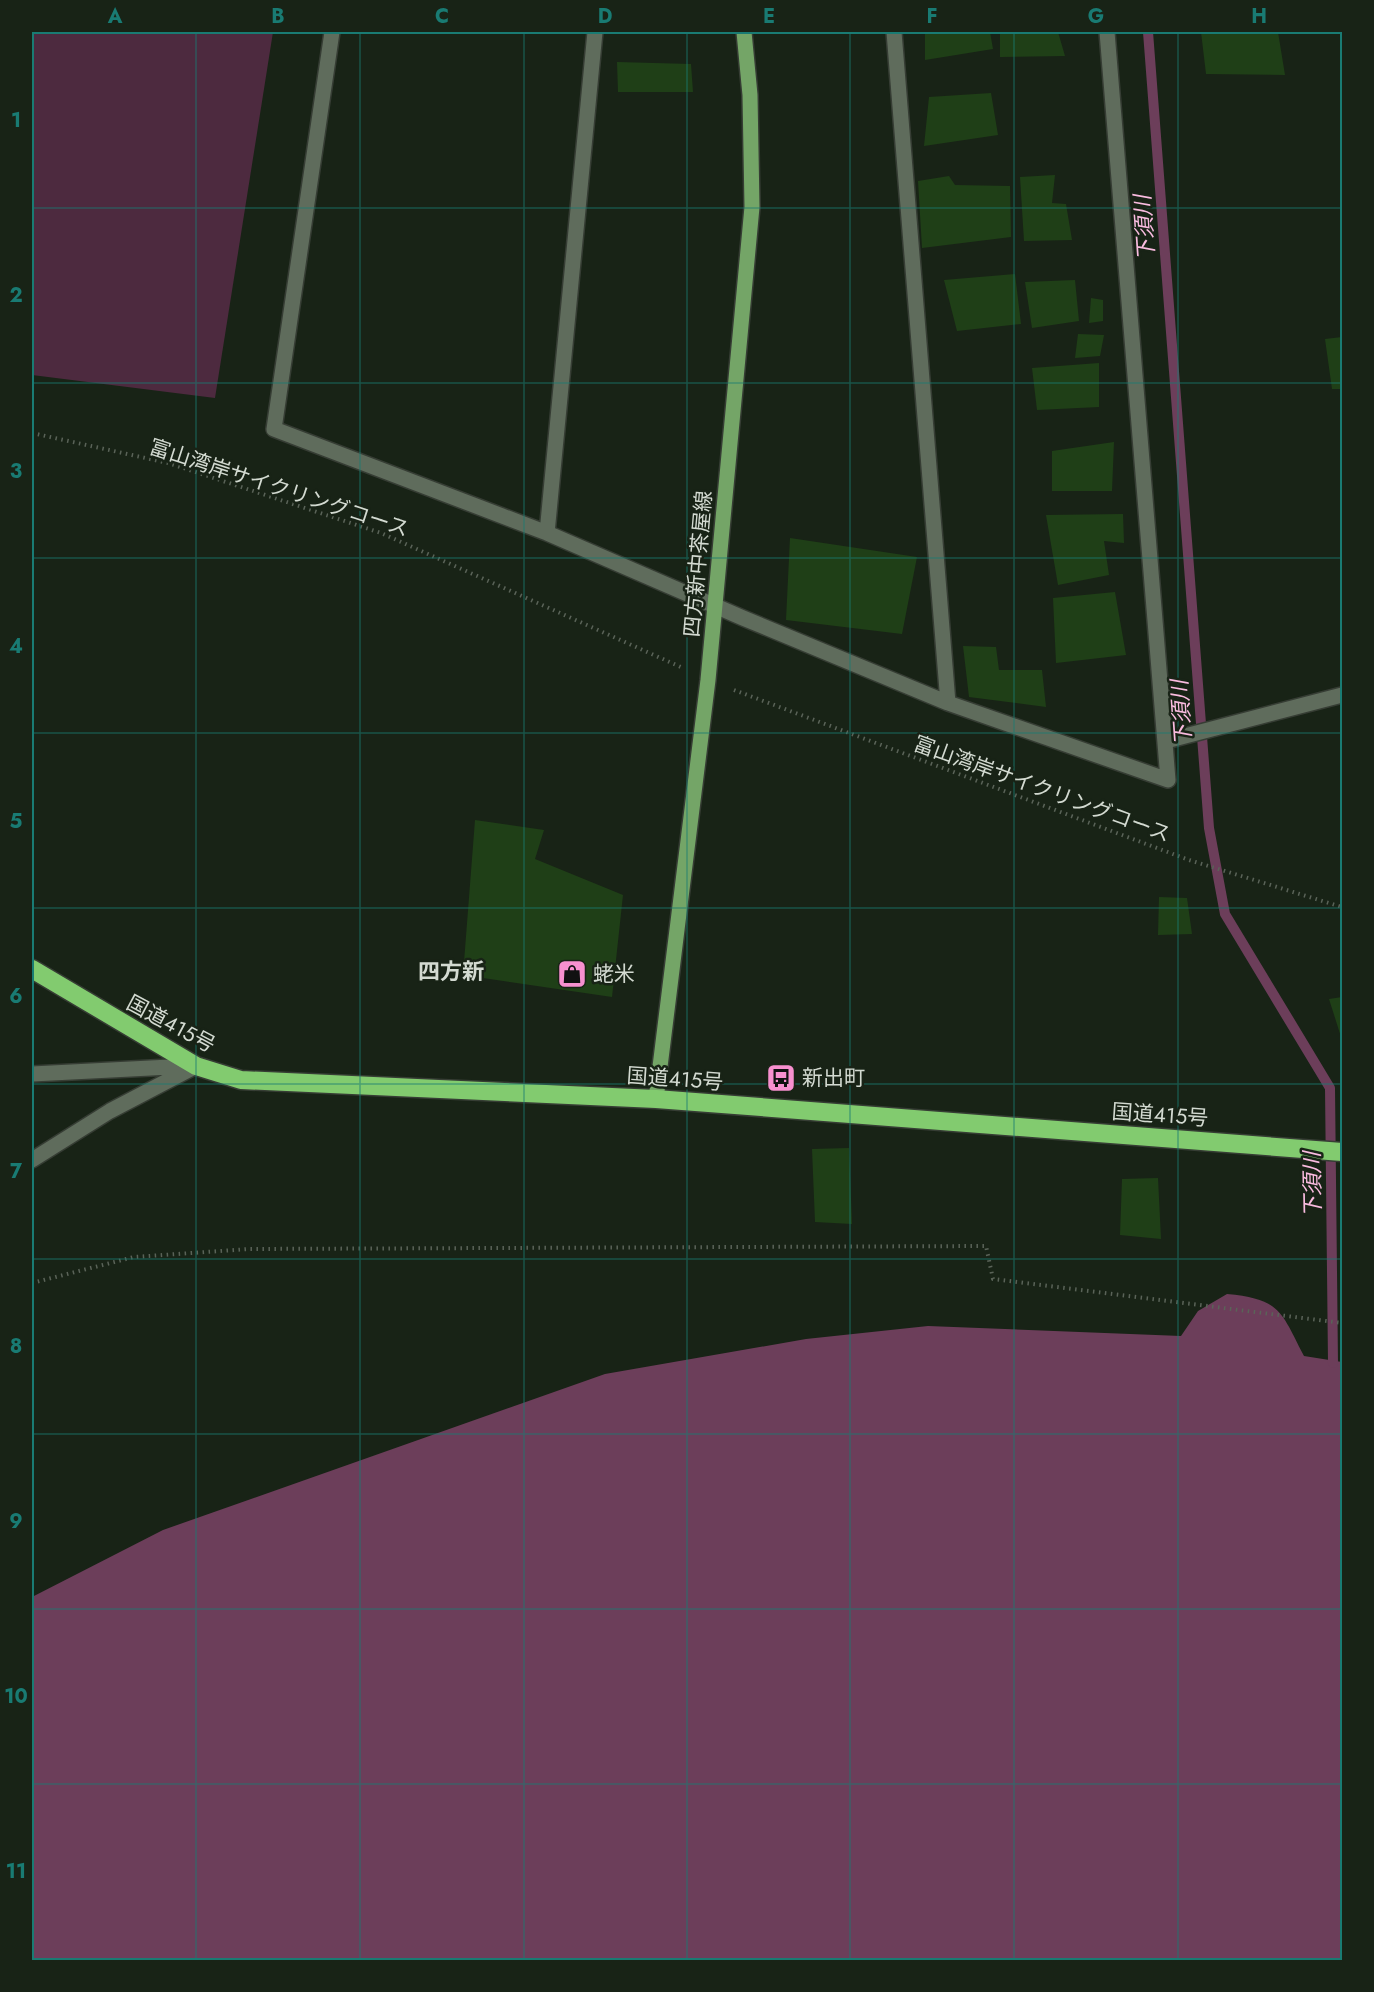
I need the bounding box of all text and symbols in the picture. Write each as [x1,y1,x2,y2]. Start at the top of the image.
text: A [107,2,123,31]
text: B [271,2,285,31]
text: C [435,2,449,31]
text: D [598,2,612,31]
text: E [763,2,775,31]
text: F [926,2,938,31]
text: G [1088,2,1104,31]
text: H [1251,2,1267,31]
text: 1 [11,106,21,135]
water label: 下須川 [1126,192,1162,262]
text: 2 [9,281,23,310]
street label: 富山湾岸サイクリングコース [145,432,413,544]
text: 3 [10,457,22,486]
street label: 四方新中茶屋線 [677,489,719,639]
text: 4 [9,632,23,661]
water label: 下須川 [1163,677,1199,747]
street label: 富山湾岸サイクリングコース [909,728,1175,850]
text: 5 [10,807,23,836]
district label: 四方新 [418,955,484,987]
shop icon: 蛯米 [556,958,588,990]
place label: 蛯米 [593,959,635,989]
text: 6 [9,982,23,1011]
street label: 国道415号 [121,988,221,1060]
street label: 国道415号 [626,1061,724,1097]
bus stop icon: 新出町 [765,1062,797,1094]
place label: 新出町 [802,1063,865,1093]
street label: 国道415号 [1111,1097,1209,1133]
water label: 下須川 [1295,1150,1329,1218]
text: 7 [10,1157,23,1186]
text: 8 [10,1332,22,1361]
text: 9 [9,1507,23,1536]
text: 10 [4,1682,28,1711]
text: 11 [6,1857,26,1886]

